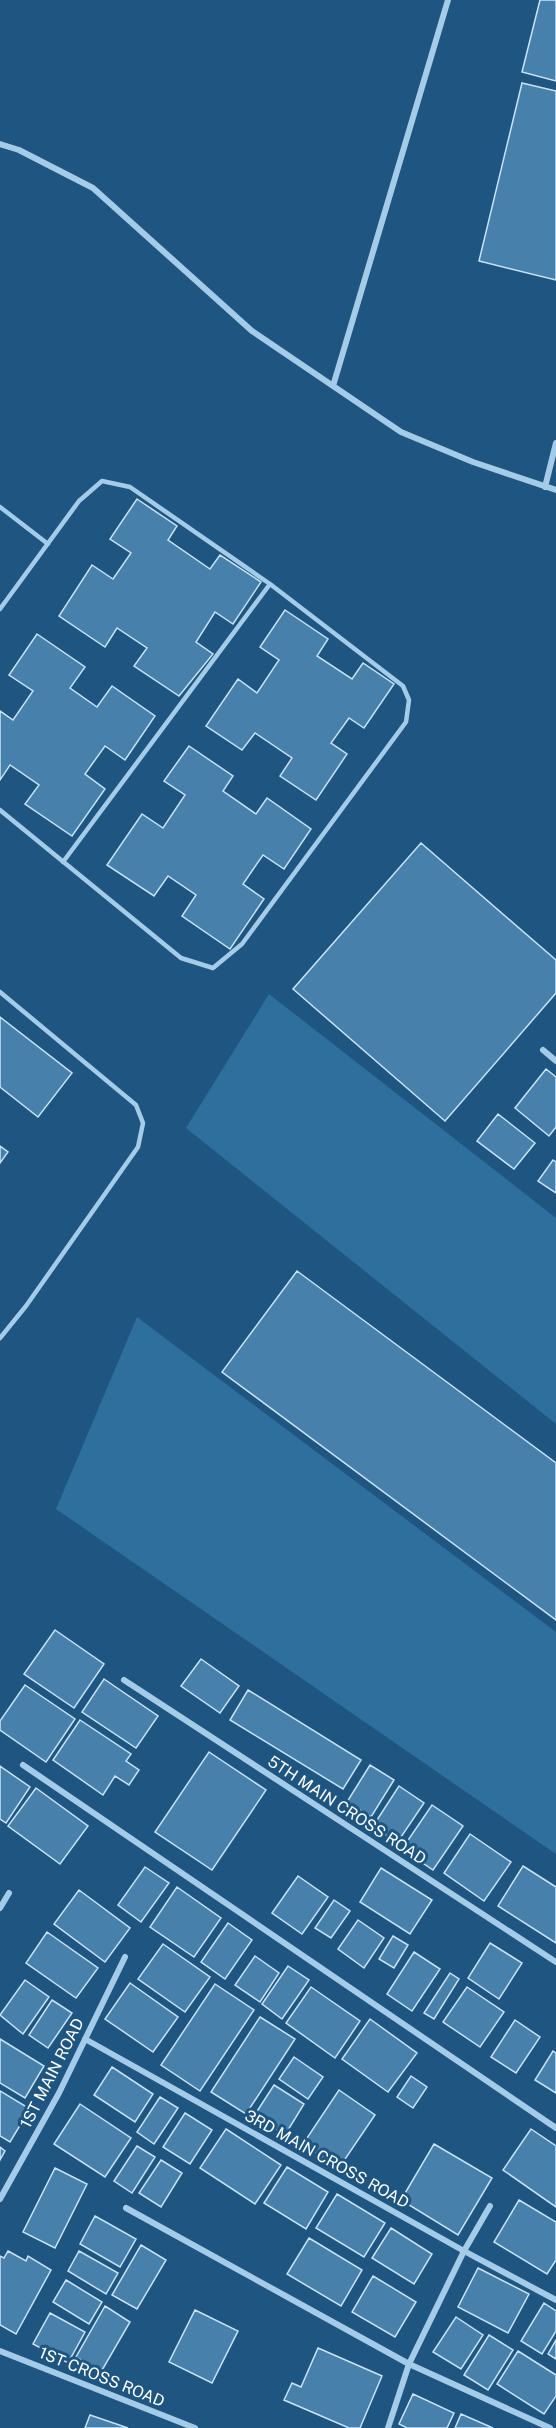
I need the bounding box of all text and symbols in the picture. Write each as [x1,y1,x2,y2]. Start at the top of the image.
street label: 5TH MAIN CROSS ROAD [264,1752,430,1868]
street label: 1ST MAIN ROAD [16,2015,88,2131]
street label: 3RD MAIN CROSS ROAD [241,2106,413,2212]
street label: 1ST CROSS ROAD [37,2343,167,2411]

